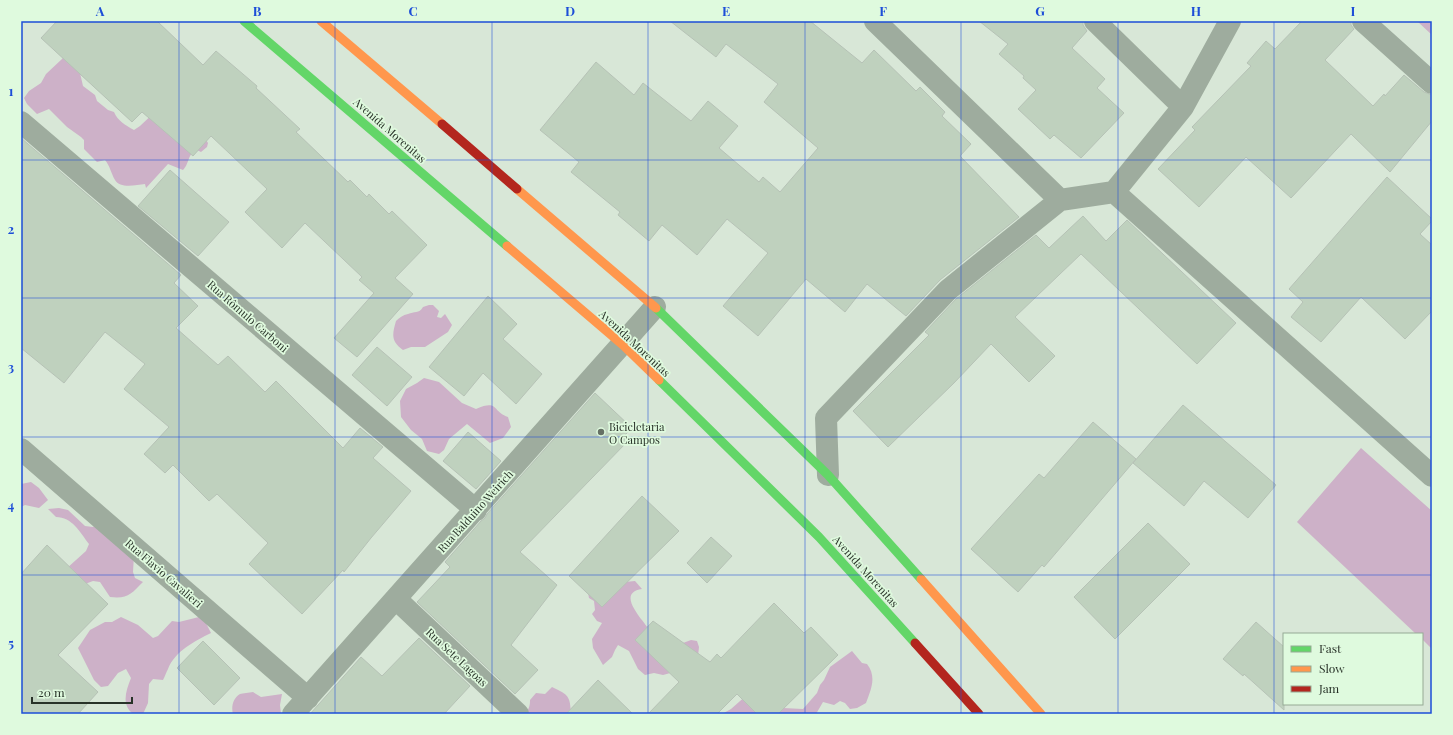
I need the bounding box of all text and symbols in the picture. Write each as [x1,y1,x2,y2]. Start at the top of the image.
text: A [95,2,105,19]
text: B [253,2,262,19]
text: C [408,2,418,19]
text: D [565,2,575,19]
text: E [722,2,730,19]
text: F [879,2,887,19]
text: G [1035,2,1045,19]
text: H [1191,2,1201,19]
text: I [1351,2,1356,19]
text: 1 [9,82,14,99]
street label: Avenida Morenitas [350,94,430,166]
text: 2 [8,220,15,237]
street label: Rua Rômulo Carboni [204,277,292,355]
street label: Avenida Morenitas [596,306,674,380]
text: 3 [8,358,14,375]
place label: Bicicletaria O Campos [609,419,665,447]
marker: Bicicletaria O Campos [596,427,606,437]
street label: Rua Balduino Weirich [434,466,516,555]
text: 4 [8,496,15,513]
street label: Avenida Morenitas [829,531,902,610]
street label: Rua Flavio Cavalieri [122,535,206,611]
street label: Rua Sete Lagoas [423,624,491,690]
legend [1283,633,1423,705]
text: 5 [8,634,14,651]
text: Fast [1319,640,1342,656]
text: Slow [1319,660,1345,676]
scale bar [32,679,132,705]
text: Jam [1318,680,1340,696]
text: 20 m [38,684,65,700]

